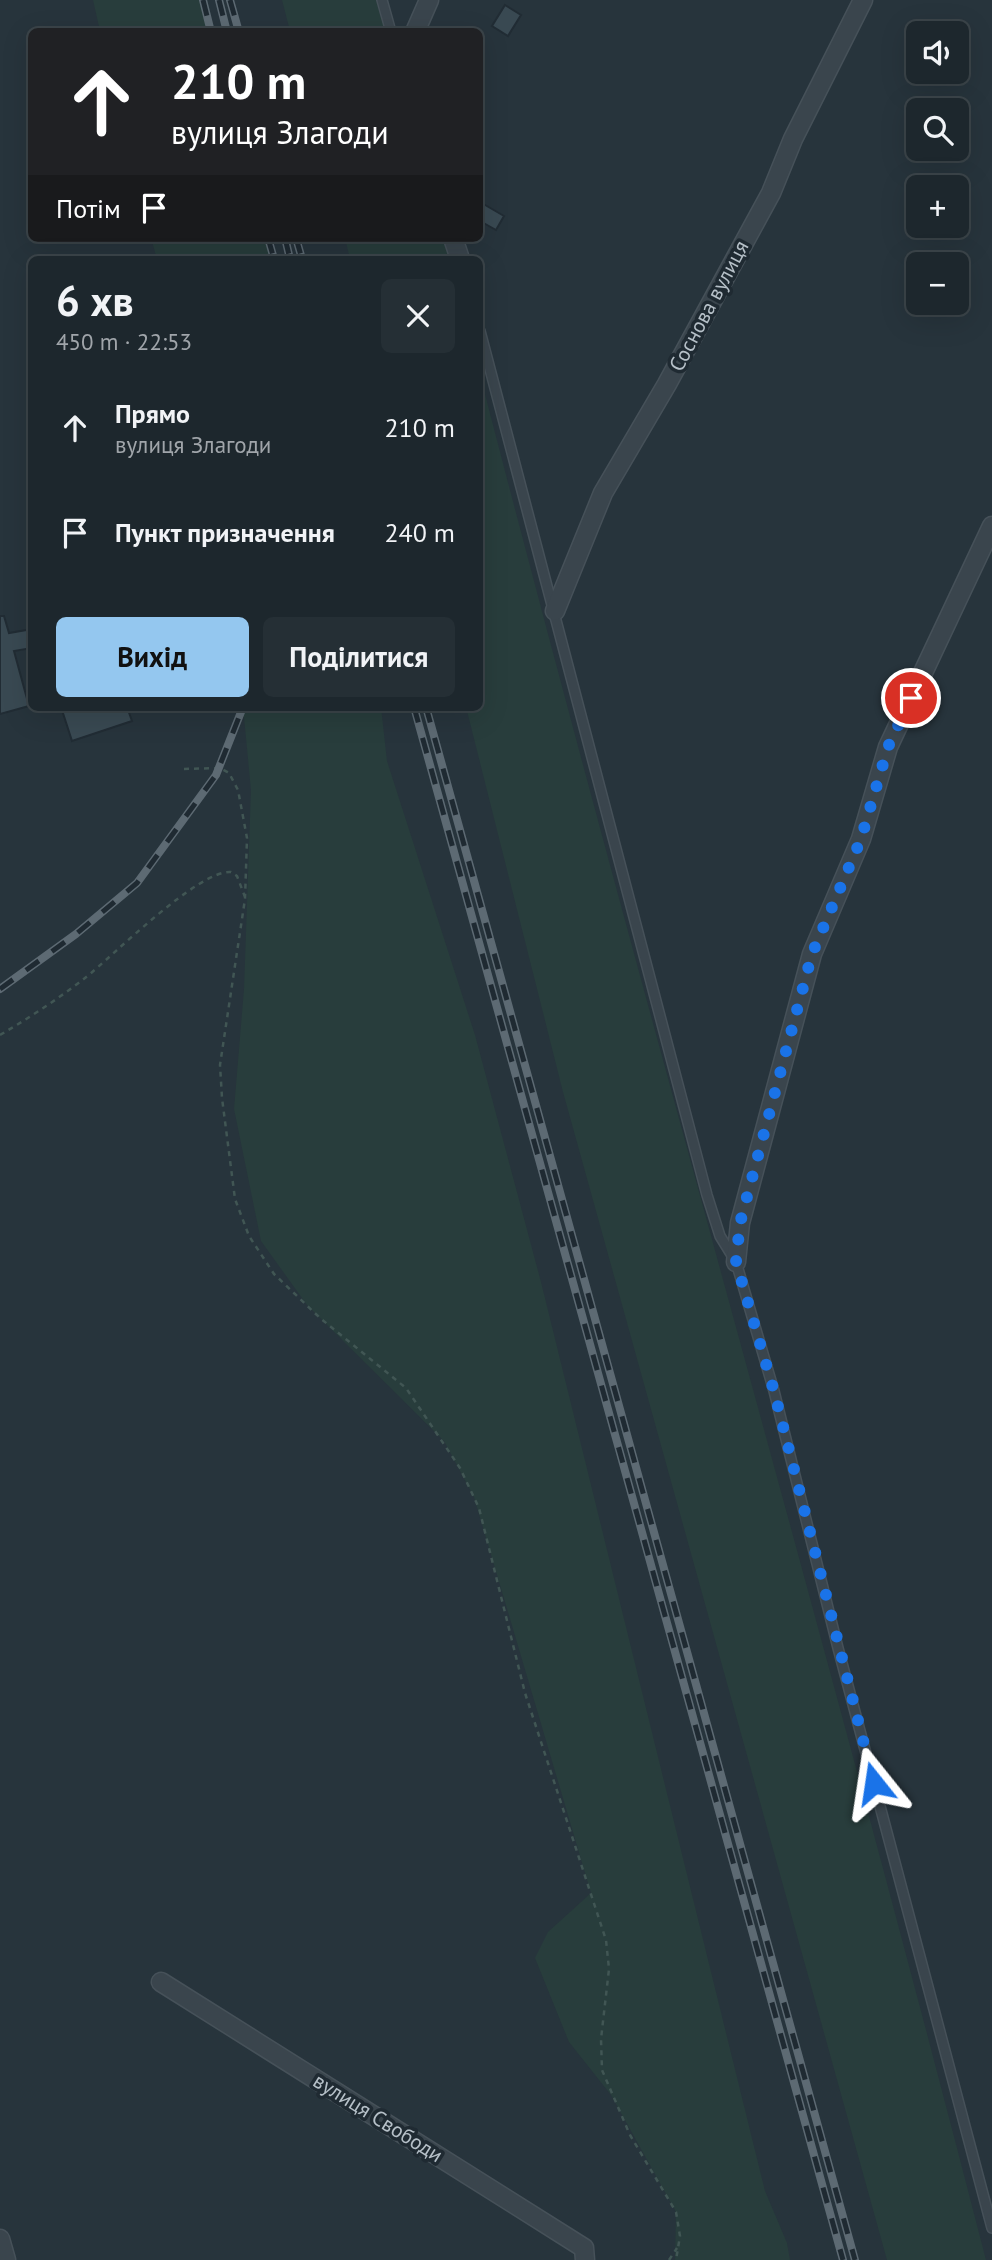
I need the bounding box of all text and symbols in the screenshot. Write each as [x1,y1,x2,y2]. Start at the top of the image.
map controls [906,21,969,315]
button: sound [906,21,969,84]
text: 210 m [171,49,306,113]
icon: ahead [56,56,147,147]
button: search [906,98,969,161]
text: вулиця Злагоди [171,111,389,153]
button: + [906,175,969,238]
icon: arrive [135,189,173,227]
text: Потім [56,192,121,225]
street label: Соснова вулиця [663,236,754,376]
button: − [906,252,969,315]
text: 6 хв [56,273,134,328]
button: close [381,279,455,353]
text: 450 m · 22:53 [56,327,192,356]
text: Прямо [115,397,190,430]
icon: ahead [56,409,94,447]
text: 210 m [384,411,455,444]
text: вулиця Злагоди [115,430,271,459]
icon: arrive [56,514,94,552]
text: Пункт призначення [115,516,335,549]
text: 240 m [384,516,455,549]
button: Вихід [56,617,249,697]
button: Поділитися [263,617,455,697]
pin [881,668,941,728]
icon: arrive [892,679,930,717]
position arrow [837,1746,911,1820]
street label: вулиця Свободи [308,2067,448,2168]

